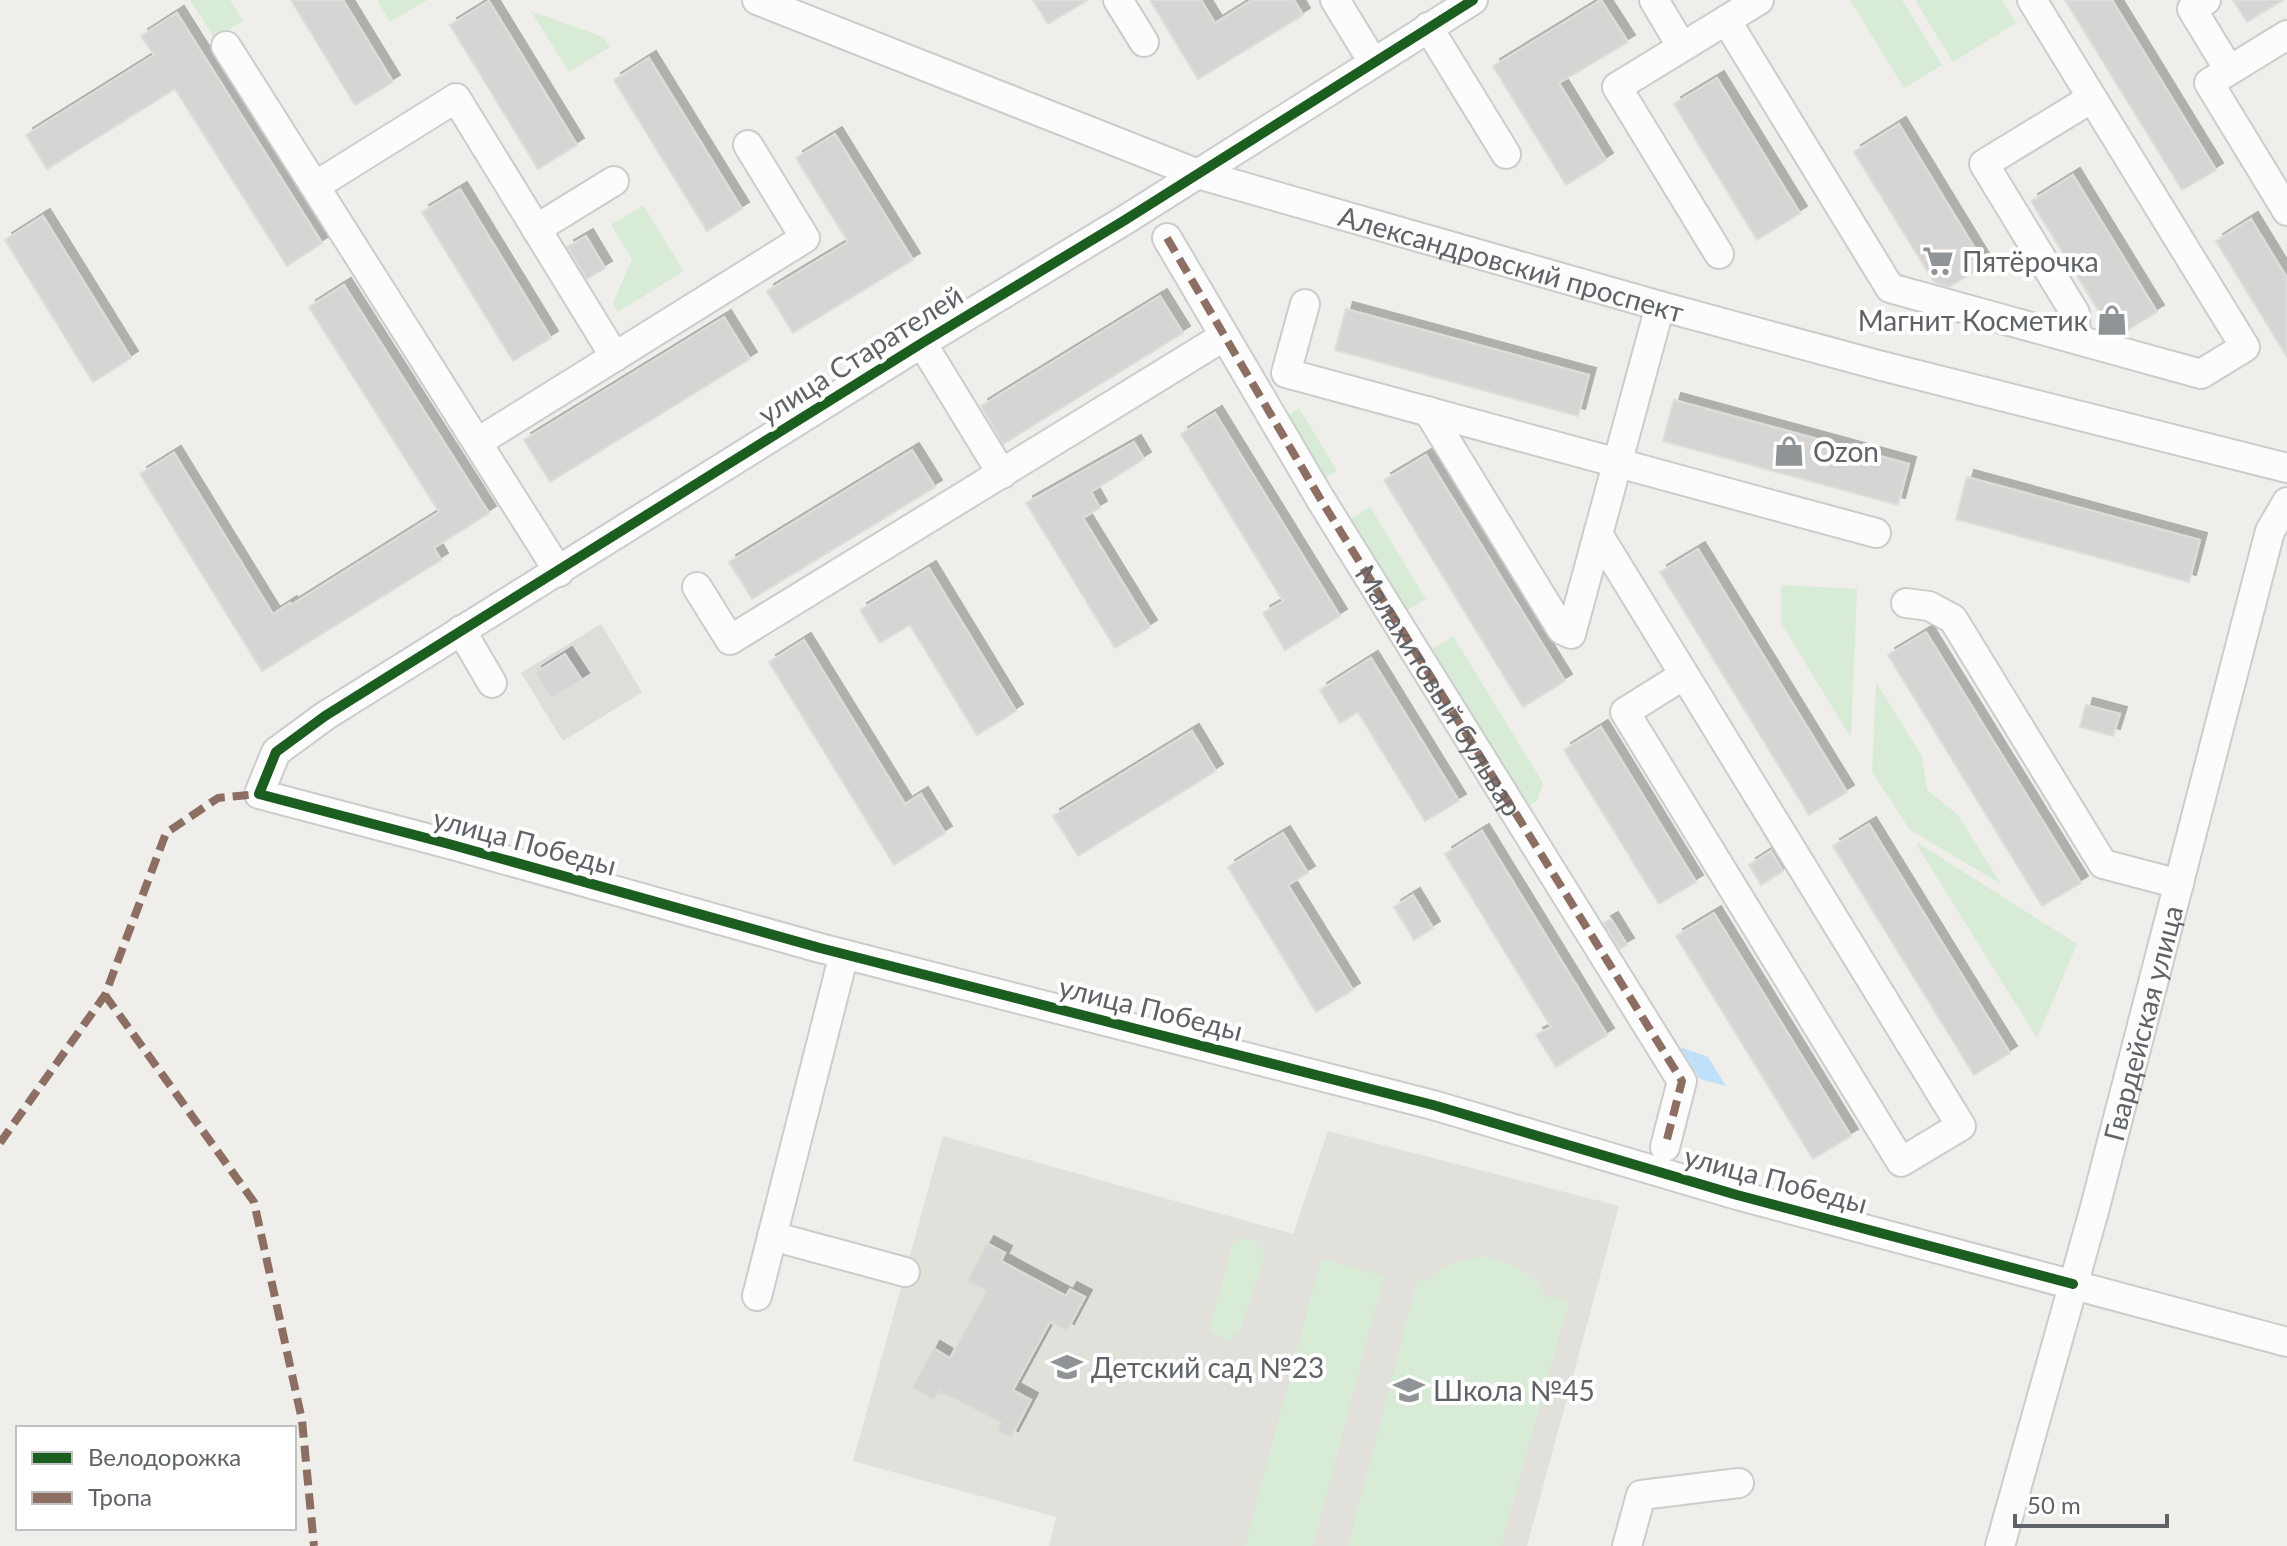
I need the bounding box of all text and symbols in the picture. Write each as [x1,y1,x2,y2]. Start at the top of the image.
street label: Александровский проспект [1335,198,1688,329]
supermarket icon: Пятёрочка [1921,244,1955,278]
place label: Пятёрочка [1962,244,2099,278]
street label: улица Старателей [752,277,968,431]
place label: Магнит Косметик [1858,303,2088,337]
shop icon: Магнит Косметик [2095,303,2129,337]
shop icon: Ozon [1772,434,1806,468]
place label: Ozon [1813,434,1879,468]
street label: Малахитовый бульвар [1349,559,1530,822]
street label: улица Победы [430,800,620,882]
street label: Гвардейская улица [2096,902,2189,1145]
street label: улица Победы [1056,969,1246,1047]
street label: улица Победы [1681,1138,1871,1220]
school or university icon: Детский сад №23 [1050,1350,1084,1384]
place label: Детский сад №23 [1091,1350,1324,1384]
school or university icon: Школа №45 [1392,1373,1426,1407]
place label: Школа №45 [1433,1373,1595,1407]
legend [16,1426,296,1530]
text: Велодорожка [88,1442,241,1471]
scale bar [2015,1478,2167,1528]
text: Тропа [88,1482,152,1511]
text: 50 m [2027,1490,2081,1519]

